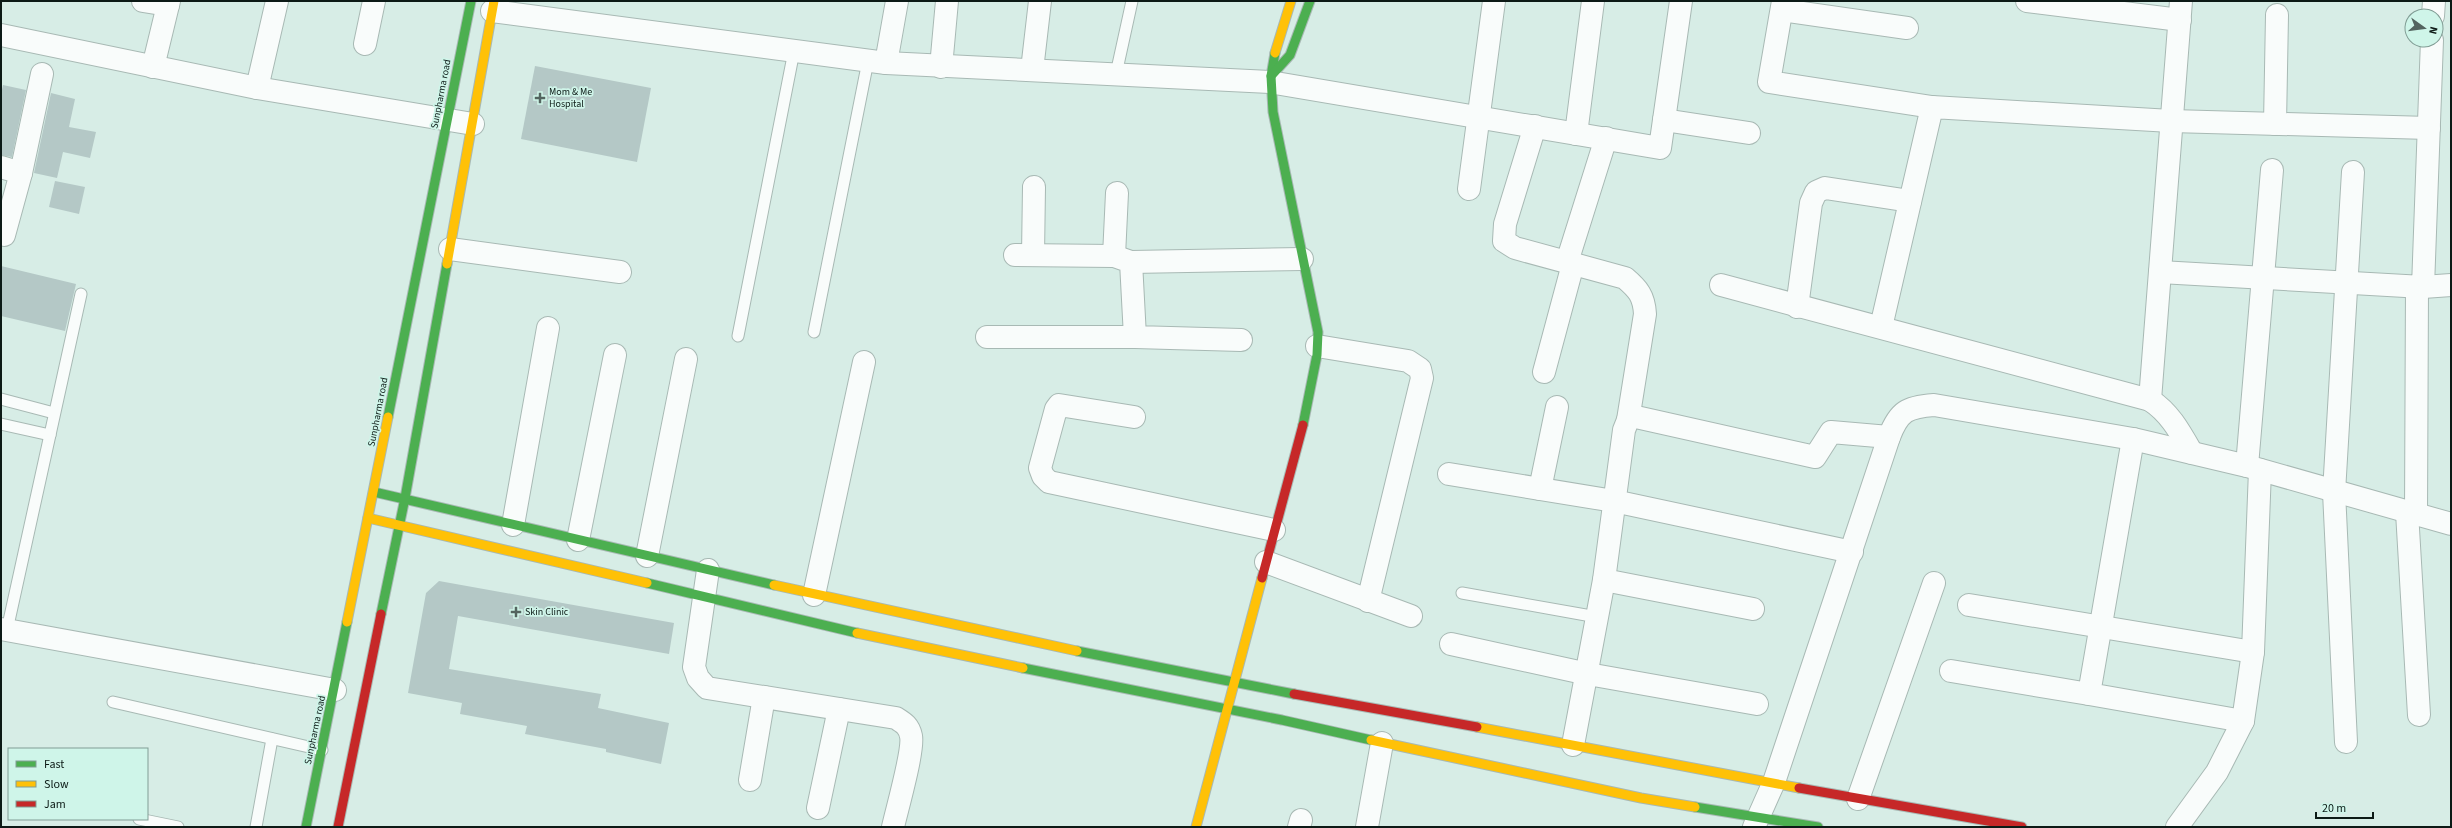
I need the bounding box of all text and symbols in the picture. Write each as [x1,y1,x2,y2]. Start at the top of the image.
north arrow [2404,8,2444,48]
text: N [2425,25,2441,36]
street label: Sunpharma road [427,58,455,130]
place label: Mom & Me Hospital [549,85,592,111]
marker: Mom & Me Hospital [534,92,546,104]
street label: Sunpharma road [364,376,392,448]
place label: Skin Clinic [525,605,569,619]
marker: Skin Clinic [510,606,522,618]
street label: Sunpharma road [301,694,329,766]
legend [8,748,148,820]
text: Fast [44,756,64,773]
text: Slow [44,776,69,793]
scale bar [2316,794,2373,820]
text: Jam [44,796,66,813]
text: 20 m [2322,800,2346,817]

